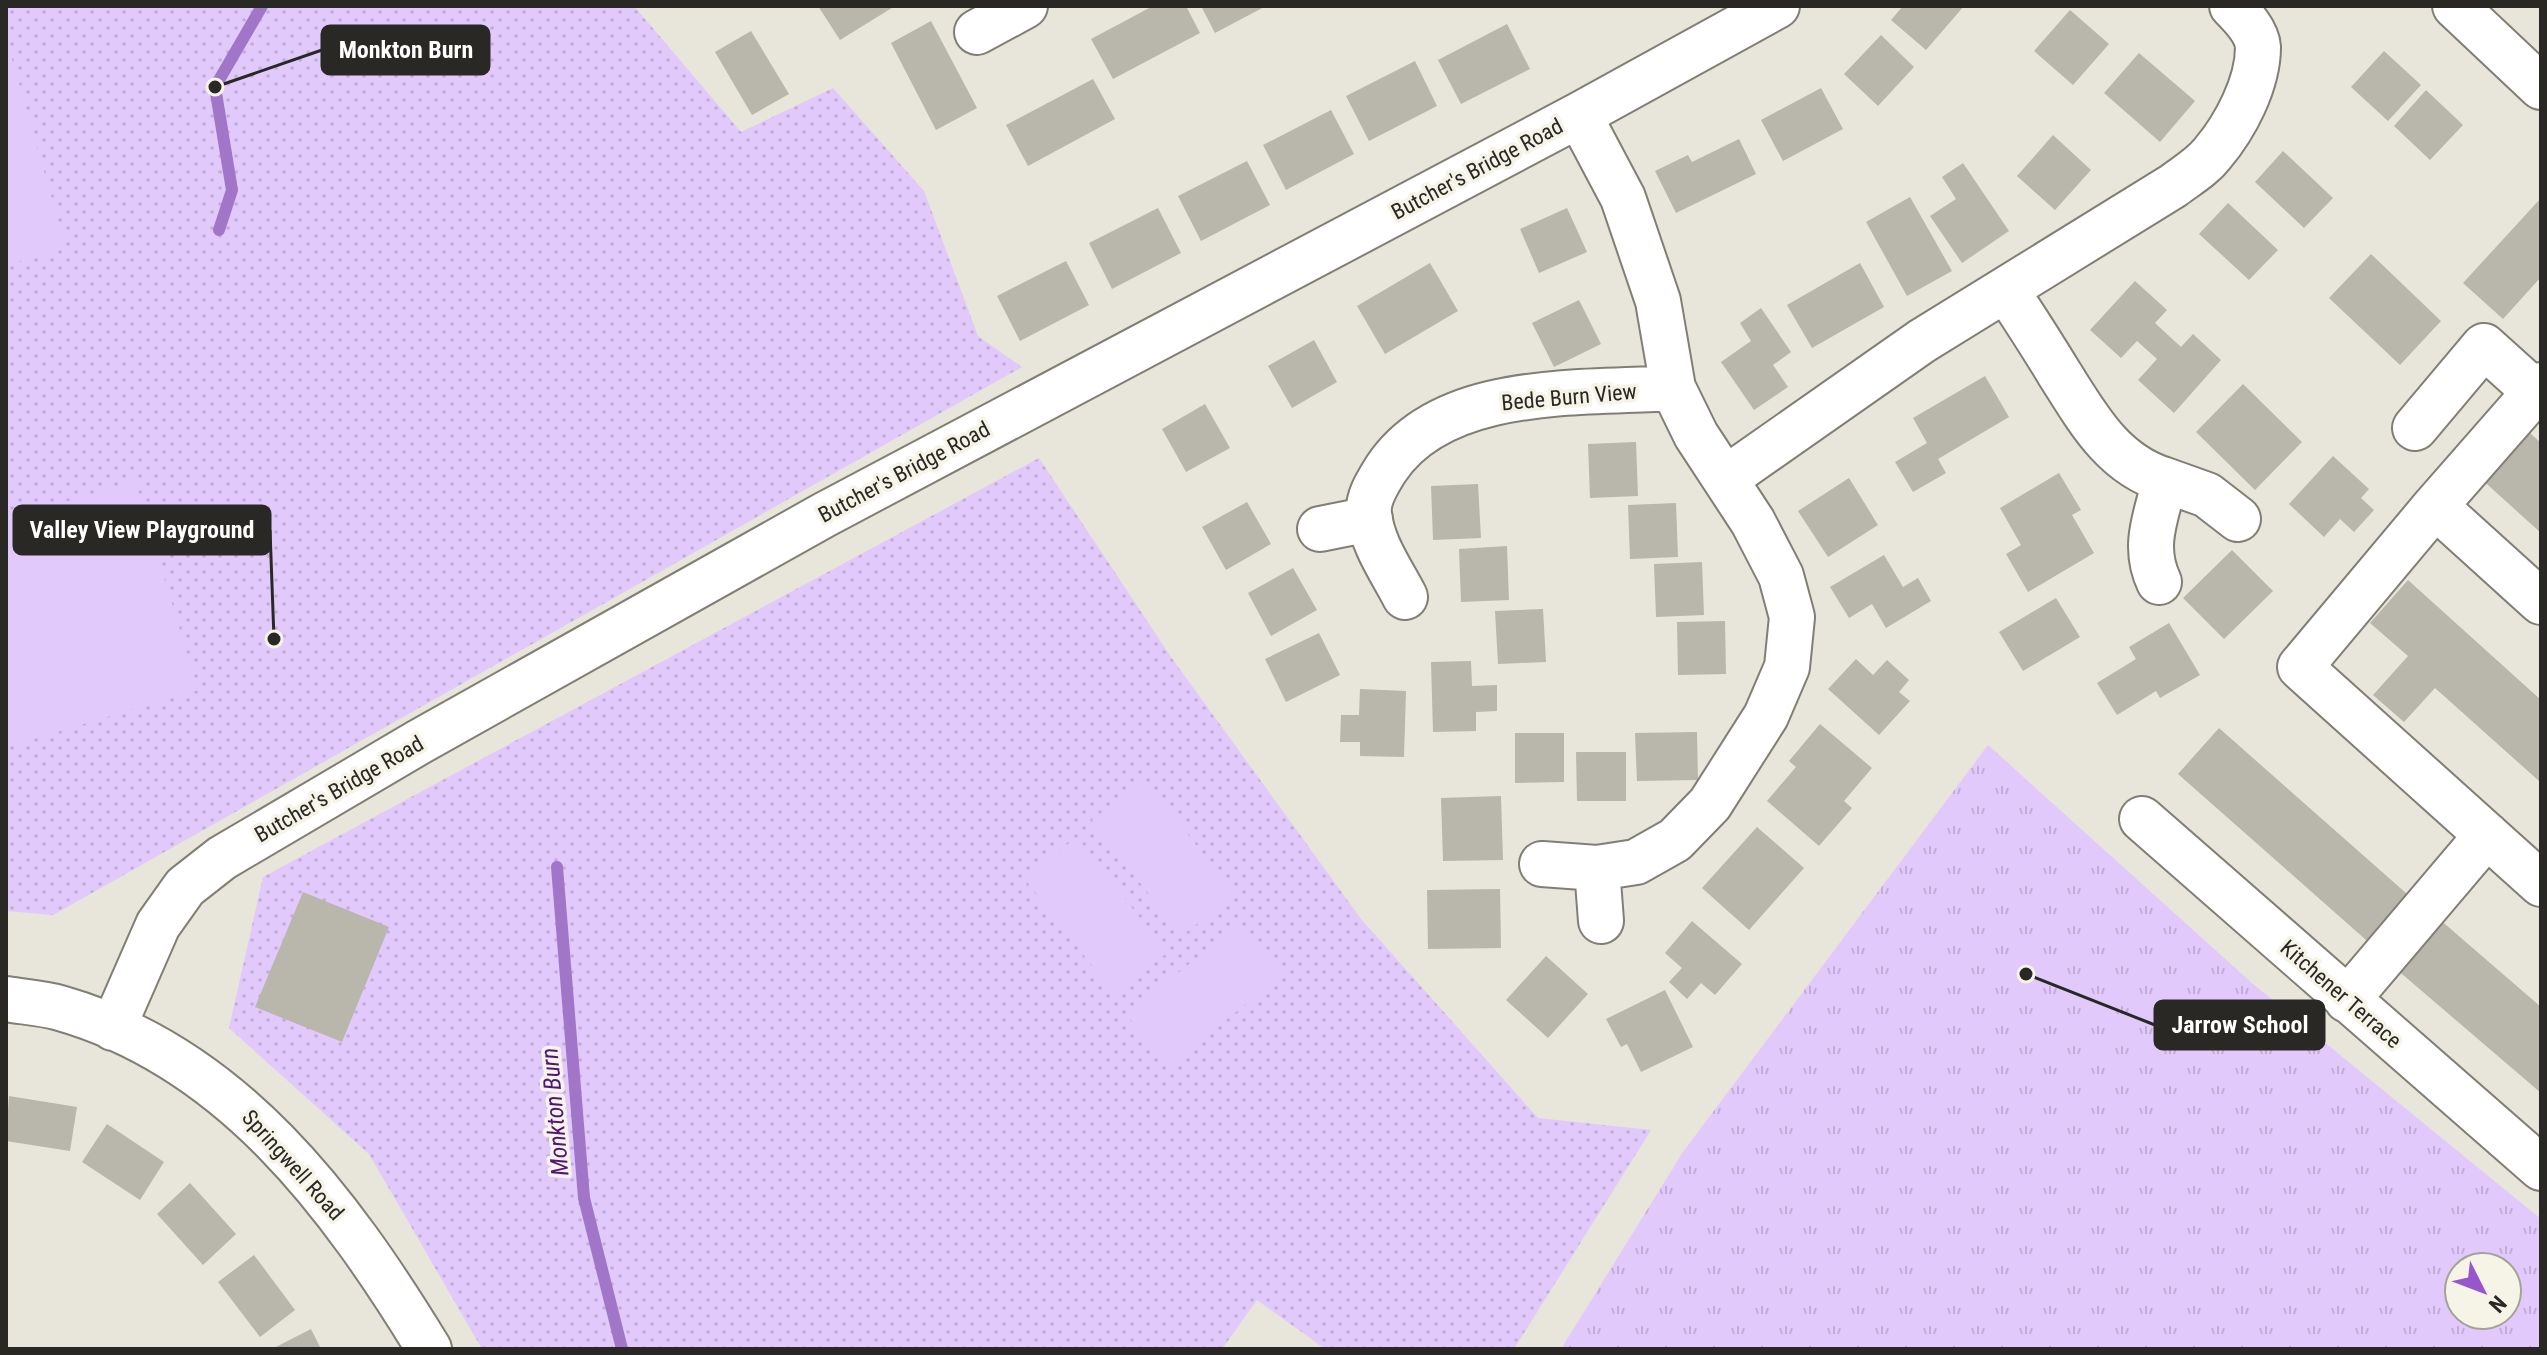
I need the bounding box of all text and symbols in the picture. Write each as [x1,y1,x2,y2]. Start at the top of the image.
callout: Monkton Burn [322,26,489,74]
text: Monkton Burn [339,36,473,64]
street label: Butcher's Bridge Road [1387,113,1567,225]
street label: Bede Burn View [1500,379,1638,415]
street label: Butcher's Bridge Road [814,416,994,528]
callout: Valley View Playground [14,506,270,554]
text: Valley View Playground [30,516,254,544]
street label: Butcher's Bridge Road [250,731,428,847]
street label: Kitchener Terrace [2276,935,2406,1053]
callout: Jarrow School [2155,1001,2324,1049]
text: Jarrow School [2172,1011,2308,1039]
water label: Monkton Burn [535,1047,575,1177]
street label: Springwell Road [237,1105,349,1225]
north arrow [2443,1251,2523,1331]
text: N [2484,1291,2511,1317]

